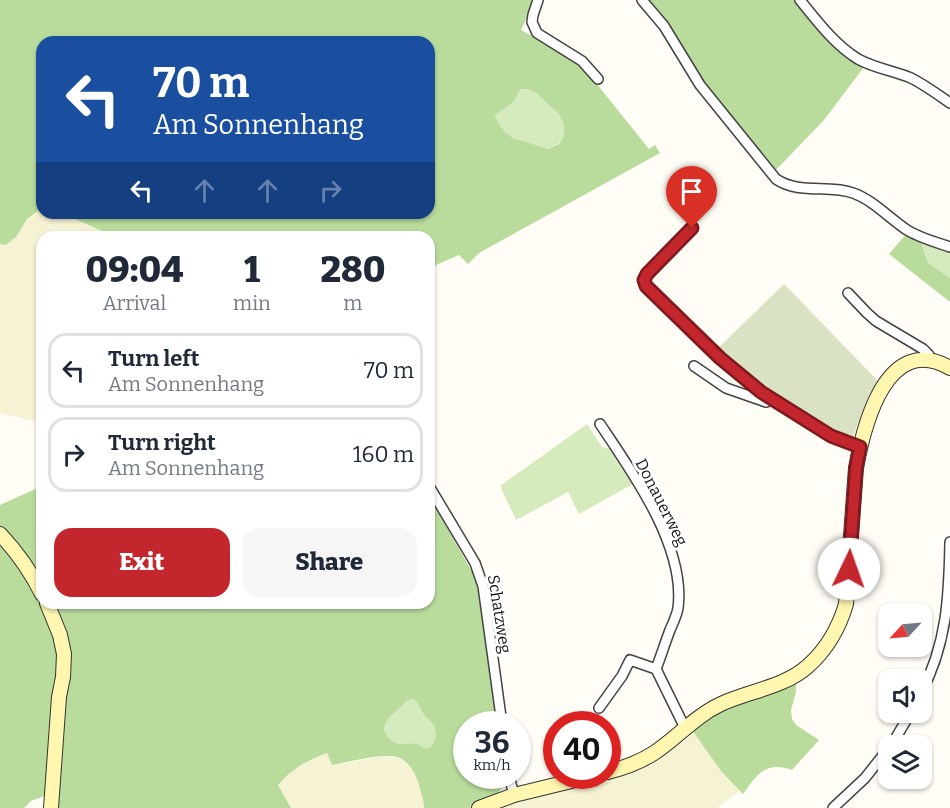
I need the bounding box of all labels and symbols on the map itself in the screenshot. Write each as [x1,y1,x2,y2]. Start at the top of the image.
pin [666,166,717,228]
street label: Donauerweg [631,455,692,549]
position arrow [817,537,881,601]
street label: Schatzweg [484,573,515,655]
north arrow [878,603,932,657]
speed limit sign: 40 [543,711,621,789]

